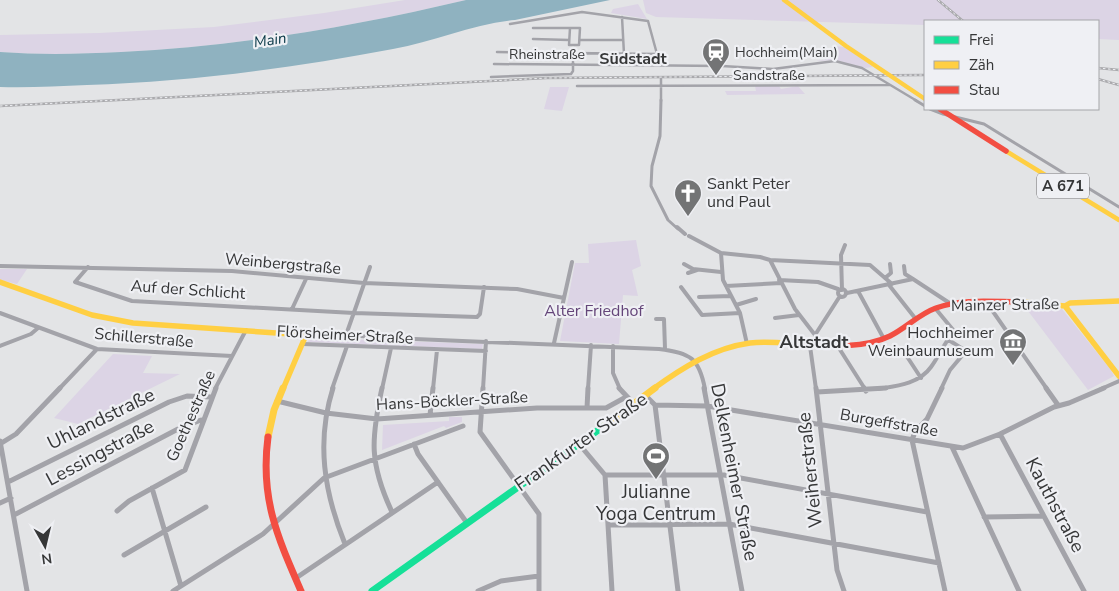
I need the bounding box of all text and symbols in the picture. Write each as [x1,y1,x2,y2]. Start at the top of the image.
legend [924,20,1099,110]
water label: Main [252,28,288,52]
text: Frei [969,30,994,50]
station icon: Hochheim(Main) [701,37,731,76]
place label: Hochheim(Main) [735,43,838,62]
street label: Rheinstraße [509,45,585,64]
district label: Südstadt [599,48,668,70]
text: Zäh [969,55,994,75]
street label: Sandstraße [733,66,805,85]
text: Stau [969,80,1000,100]
place label: Sankt Peter und Paul [707,173,790,213]
road number: A 671 [1037,174,1089,198]
church icon: Sankt Peter und Paul [673,178,703,217]
street label: Weinbergstraße [224,248,342,280]
street label: Auf der Schlicht [130,275,246,305]
street label: Mainzer Straße [951,293,1059,317]
park label: Alter Friedhof [544,300,644,322]
street label: Flörsheimer Straße [276,320,414,350]
place label: Hochheimer Weinbaumuseum [868,322,994,362]
street label: Schillerstraße [94,323,194,353]
museum icon: Hochheimer Weinbaumuseum [998,327,1028,366]
district label: Altstadt [780,330,849,354]
street label: Goethestraße [161,367,221,465]
street label: Delkenheimer Straße [704,381,764,563]
street label: Uhlandstraße [43,382,159,456]
street label: Hans-Böckler-Straße [375,386,529,416]
street label: Frankfurter Straße [509,386,653,498]
street label: Burgeffstraße [838,404,940,442]
street label: Weiherstraße [791,411,829,529]
street label: Lessingstraße [41,414,159,492]
sports icon: Julianne Yoga Centrum [641,441,671,480]
street label: Kauthstraße [1019,453,1091,557]
place label: Julianne Yoga Centrum [595,479,716,527]
north arrow [20,521,70,571]
text: N [40,548,53,569]

